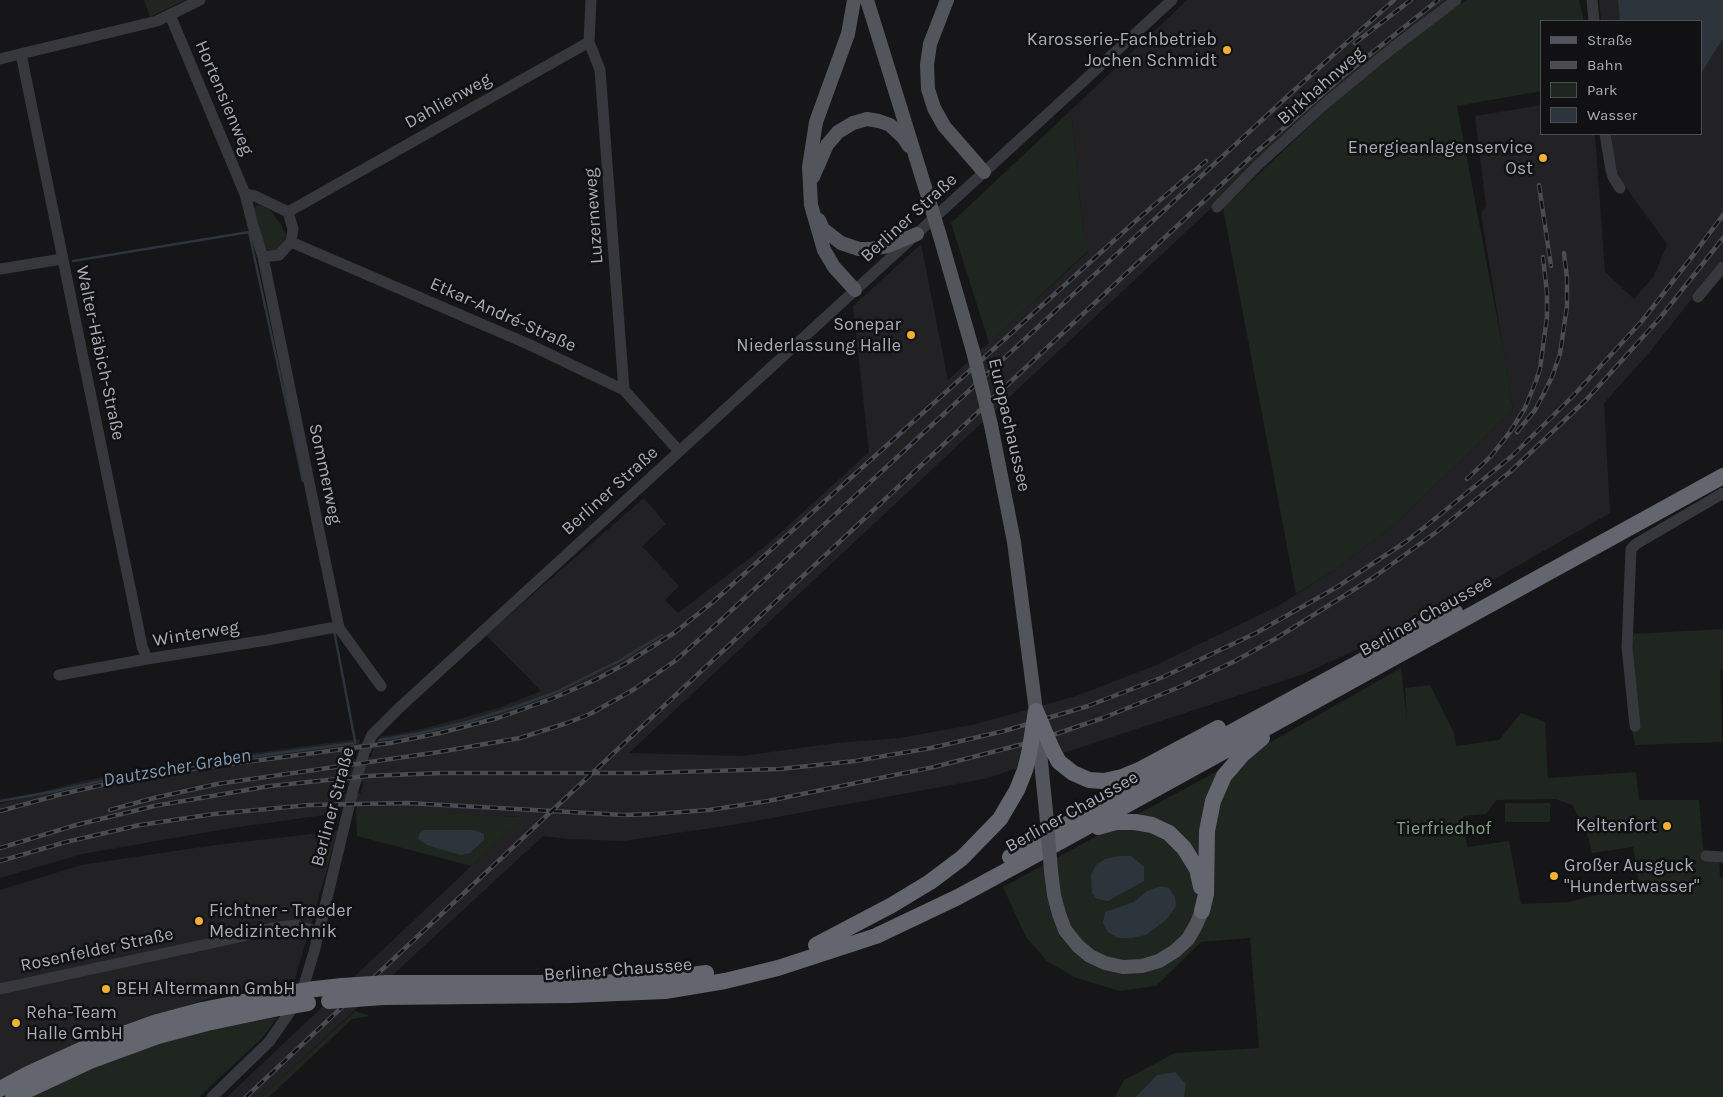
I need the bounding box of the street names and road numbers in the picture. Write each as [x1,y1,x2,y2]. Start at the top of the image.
street label: Hortensienweg [190,37,258,159]
street label: Birkhahnweg [1273,42,1369,130]
street label: Dahlienweg [401,68,495,134]
street label: Luzerneweg [580,167,608,265]
street label: Berliner Straße [856,169,962,267]
street label: Walter-Häbich-Straße [71,264,129,442]
street label: Etkar-André-Straße [426,273,580,357]
street label: Europachaussee [983,356,1035,494]
street label: Sommerweg [304,422,346,526]
street label: Berliner Straße [557,442,663,540]
street label: Berliner Chaussee [1356,571,1496,661]
street label: Winterweg [151,617,241,651]
street label: Berliner Straße [307,745,359,869]
street label: Berliner Chaussee [1002,767,1142,857]
street label: Rosenfelder Straße [19,923,175,977]
street label: Berliner Chaussee [543,954,693,986]

